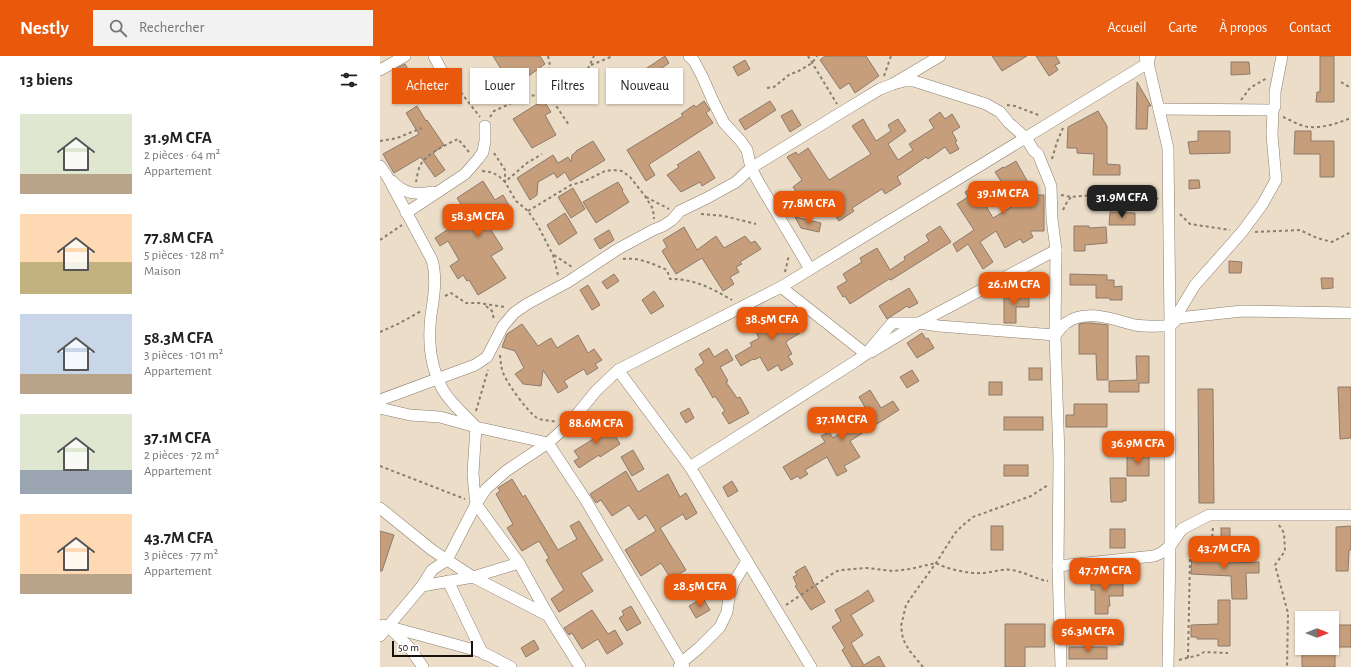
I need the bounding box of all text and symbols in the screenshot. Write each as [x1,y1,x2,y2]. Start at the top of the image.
search box [93,10,373,46]
icon: search [107,17,129,39]
text: Nestly [20,19,69,38]
text: Rechercher [139,20,204,35]
text: Accueil [1107,21,1146,35]
text: Carte [1168,21,1197,35]
text: À propos [1219,21,1267,35]
text: Contact [1289,21,1331,35]
chip: Acheter [392,68,462,104]
chip: Louer [470,68,529,104]
chip: Filtres [537,68,598,104]
chip: Nouveau [606,68,683,104]
icon: filters [338,69,360,91]
text: 13 biens [20,71,73,88]
text: 31.9M CFA [144,129,212,146]
icon: home [52,130,100,178]
text: 2 pièces · 64 m² [144,149,220,162]
text: Appartement [144,165,212,178]
pin: 39.1M CFA [957,181,1049,215]
pin: 31.9M CFA [1076,185,1168,219]
text: 39.1M CFA [977,187,1029,200]
pin: 77.8M CFA [763,191,855,225]
text: 31.9M CFA [1096,191,1148,204]
text: 77.8M CFA [782,197,836,210]
pin: 58.3M CFA [432,204,524,238]
text: 58.3M CFA [451,210,505,223]
text: 77.8M CFA [144,229,213,246]
icon: home [52,230,100,278]
text: 5 pièces · 128 m² [144,249,224,262]
text: Maison [144,265,181,278]
pin: 26.1M CFA [968,272,1060,306]
text: 26.1M CFA [988,278,1040,291]
pin: 38.5M CFA [726,307,818,341]
text: 38.5M CFA [745,313,799,326]
text: 58.3M CFA [144,329,213,346]
icon: home [52,330,100,378]
text: 3 pièces · 101 m² [144,349,223,362]
text: Appartement [144,365,212,378]
pin: 37.1M CFA [796,407,888,441]
pin: 88.6M CFA [550,411,642,445]
text: 37.1M CFA [816,413,868,426]
text: 88.6M CFA [569,417,623,430]
text: 37.1M CFA [144,429,211,446]
icon: home [52,430,100,478]
pin: 36.9M CFA [1092,431,1184,465]
text: 36.9M CFA [1111,437,1165,450]
text: 2 pièces · 72 m² [144,449,219,462]
text: Appartement [144,465,212,478]
text: 43.7M CFA [144,529,214,546]
icon: home [52,530,100,578]
pin: 43.7M CFA [1178,536,1270,570]
text: 43.7M CFA [1197,542,1251,555]
text: 3 pièces · 77 m² [144,549,218,562]
pin: 47.7M CFA [1059,558,1151,592]
text: 47.7M CFA [1078,564,1132,577]
text: Appartement [144,565,212,578]
pin: 28.5M CFA [654,574,746,608]
text: 28.5M CFA [673,580,727,593]
north arrow [1295,611,1339,655]
map controls [1295,611,1339,655]
pin: 56.3M CFA [1042,619,1134,653]
text: 56.3M CFA [1062,625,1114,638]
scale bar [392,639,473,658]
text: 50 m [398,642,419,653]

